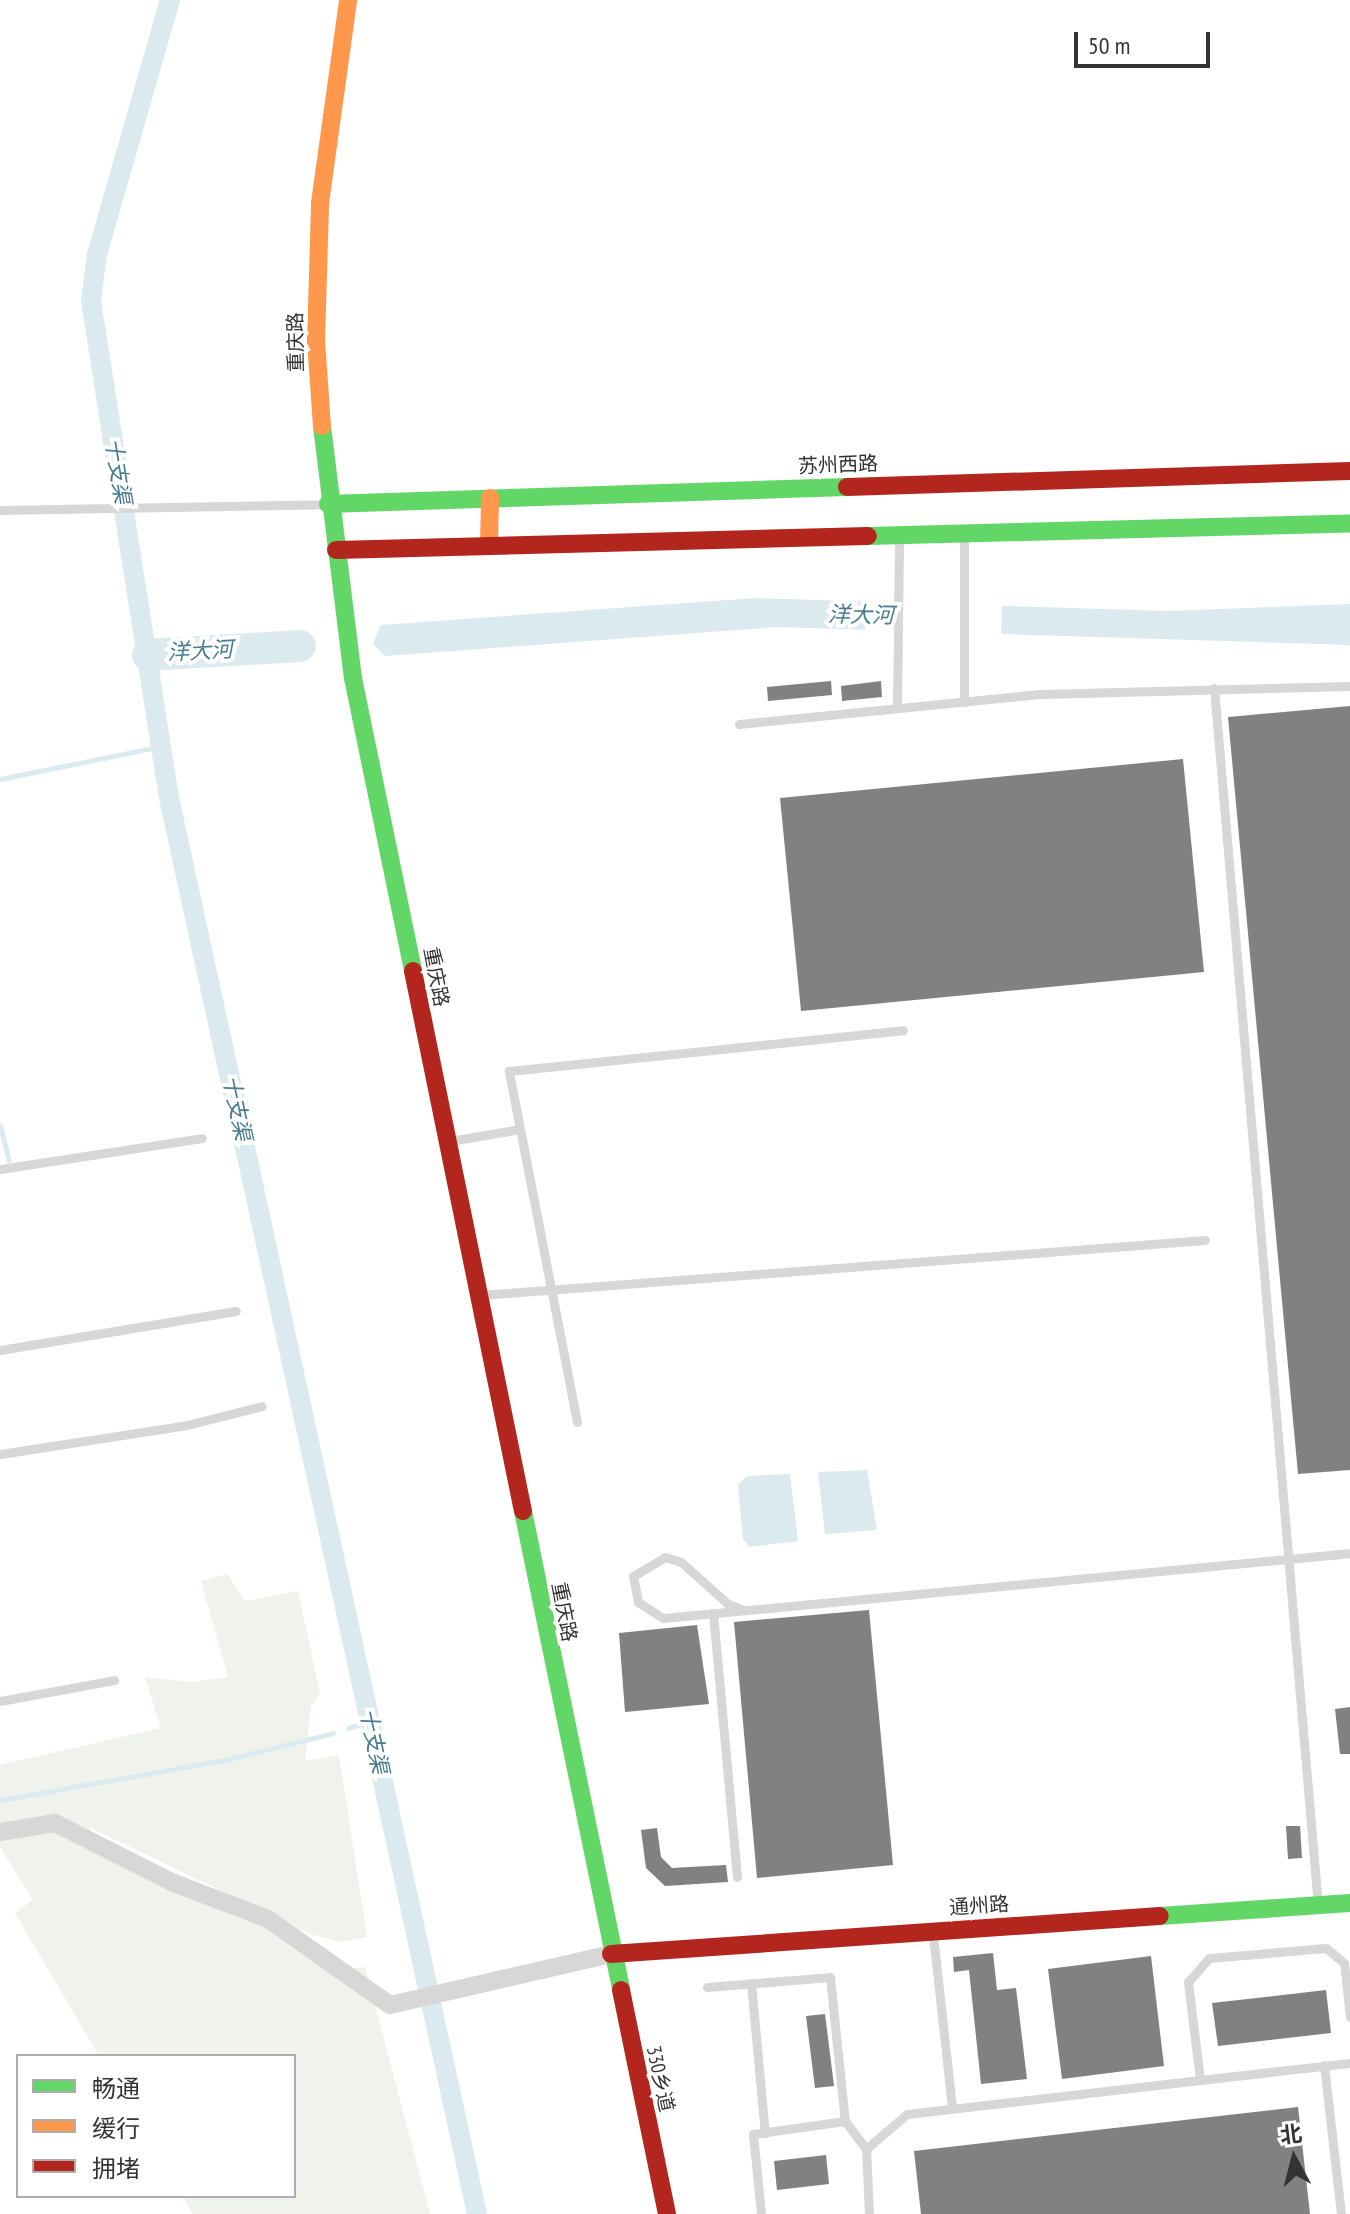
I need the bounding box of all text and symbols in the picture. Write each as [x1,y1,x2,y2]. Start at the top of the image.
scale bar [1078,16,1214,66]
text: 50 m [1088,30,1130,61]
street label: 重庆路 [283,312,309,372]
water label: 十支渠 [100,436,136,506]
street label: 苏州西路 [798,452,878,478]
water label: 洋大河 [828,601,894,629]
water label: 洋大河 [166,636,234,666]
street label: 重庆路 [418,945,454,1009]
water label: 十支渠 [217,1073,257,1143]
street label: 重庆路 [546,1580,582,1644]
water label: 十支渠 [354,1706,394,1776]
street label: 通州路 [948,1892,1010,1920]
street label: 330乡道 [641,2044,679,2114]
legend [16,2054,296,2198]
text: 畅通 [92,2073,140,2104]
text: 缓行 [92,2113,140,2144]
north arrow [1254,2118,1334,2198]
text: 北 [1278,2119,1304,2149]
text: 拥堵 [92,2153,140,2184]

